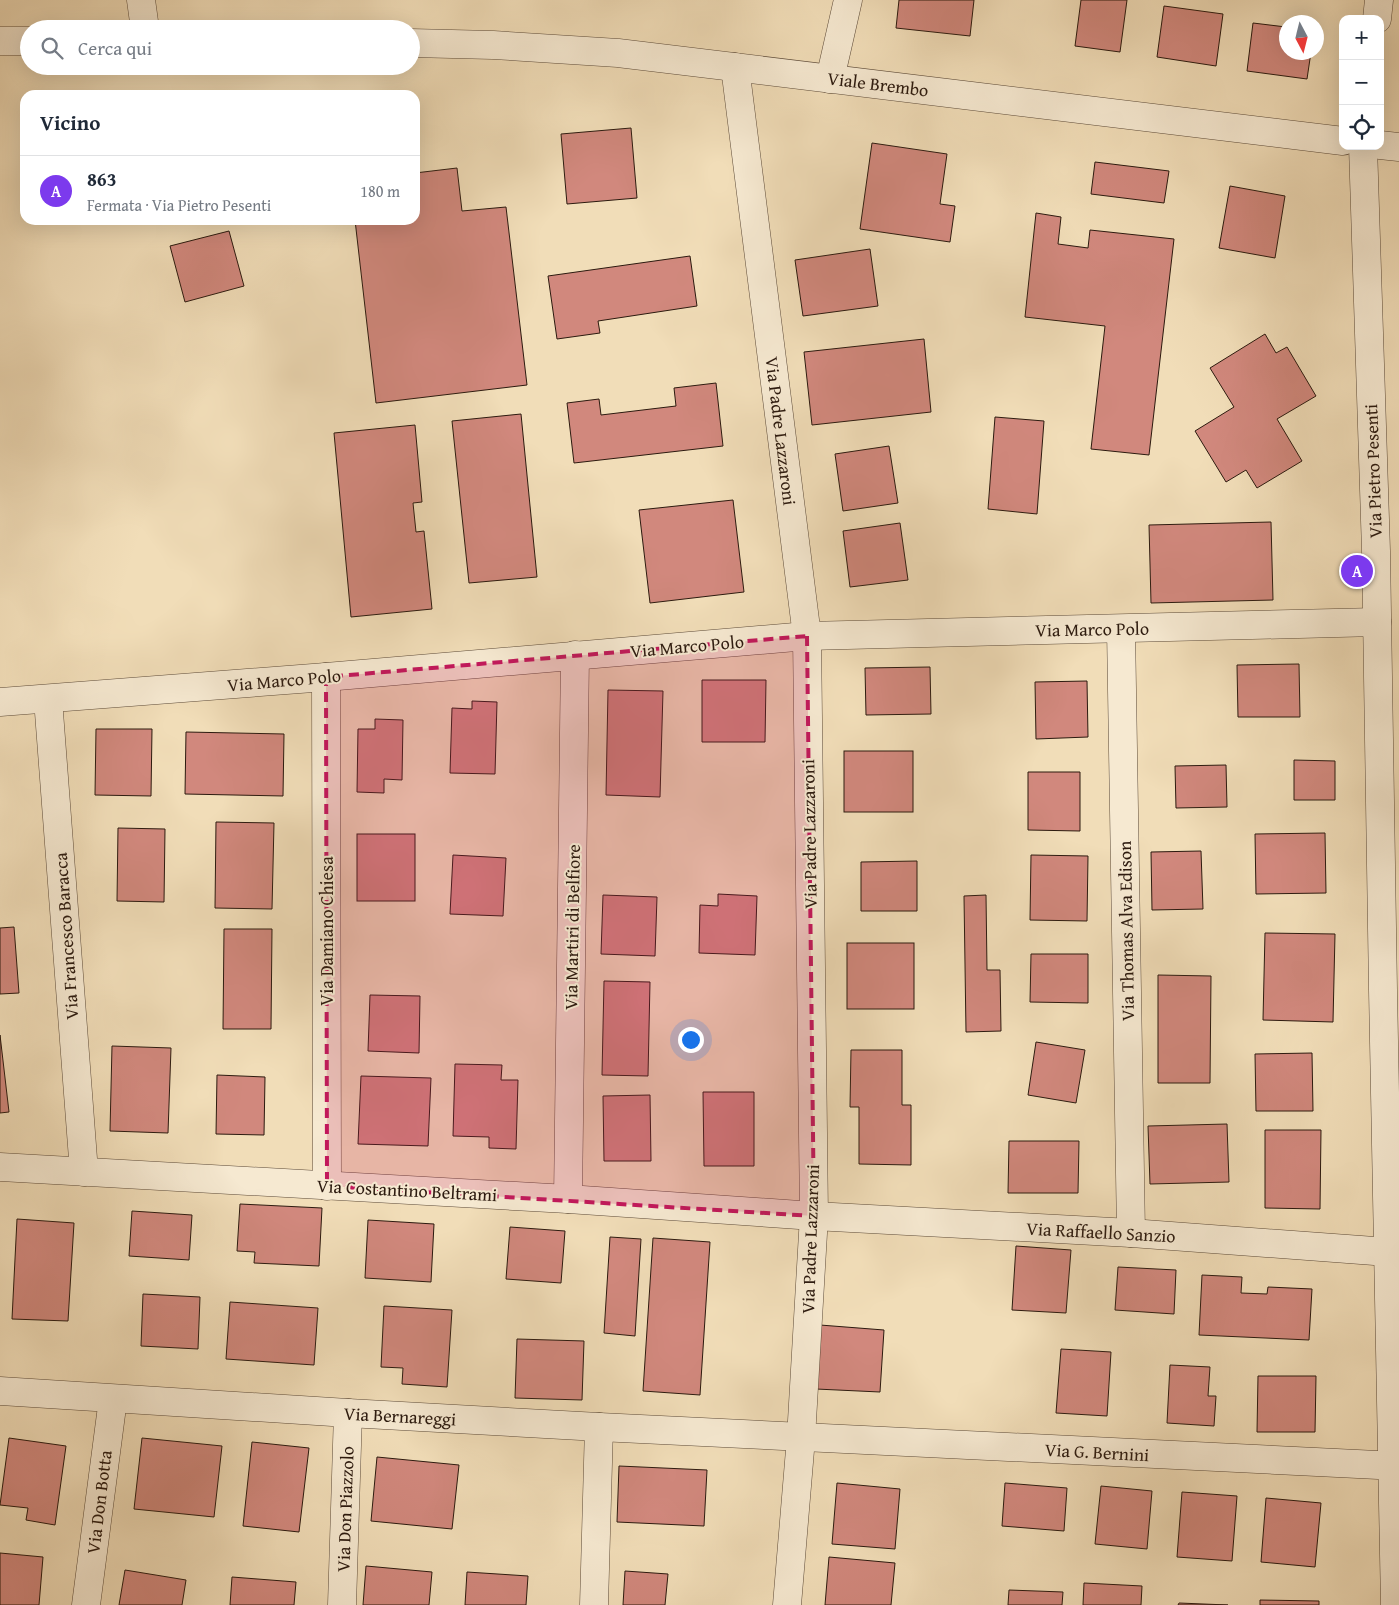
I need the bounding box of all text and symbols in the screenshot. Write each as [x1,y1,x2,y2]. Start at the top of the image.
north arrow [1279,15,1324,60]
map controls [1339,15,1384,150]
button: + [1339,15,1384,60]
search box [20,20,420,75]
icon: search [38,34,66,62]
text: Cerca qui [78,34,152,62]
button: − [1339,60,1384,105]
street label: Viale Brembo [826,64,930,104]
button: locate [1339,105,1384,150]
text: Vicino [40,107,100,138]
text: 863 [87,165,117,193]
text: A [51,179,61,203]
text: 180 m [360,179,400,203]
text: Fermata · Via Pietro Pesenti [87,193,271,217]
street label: Via Padre Lazzaroni [758,355,804,507]
street label: Via Pietro Pesenti [1357,403,1389,539]
pin: A [1341,552,1373,590]
street label: Via Marco Polo [1035,615,1149,643]
street label: Via Marco Polo [629,628,745,664]
street label: Via Marco Polo [226,662,342,698]
street label: Via Padre Lazzaroni [794,759,824,909]
street label: Via Thomas Alva Edison [1111,841,1141,1021]
street label: Via Martiri di Belfiore [557,844,587,1010]
street label: Via Francesco Baracca [47,851,85,1021]
street label: Via Damiano Chiesa [313,856,340,1006]
your location [678,1027,704,1053]
street label: Via Padre Lazzaroni [794,1164,826,1314]
street label: Via Costantino Beltrami [316,1172,498,1208]
street label: Via Raffaello Sanzio [1026,1215,1176,1249]
street label: Via Bernareggi [343,1400,457,1432]
street label: Via G. Bernini [1044,1436,1150,1468]
street label: Via Don Piazzolo [329,1446,361,1572]
street label: Via Don Botta [79,1448,119,1555]

